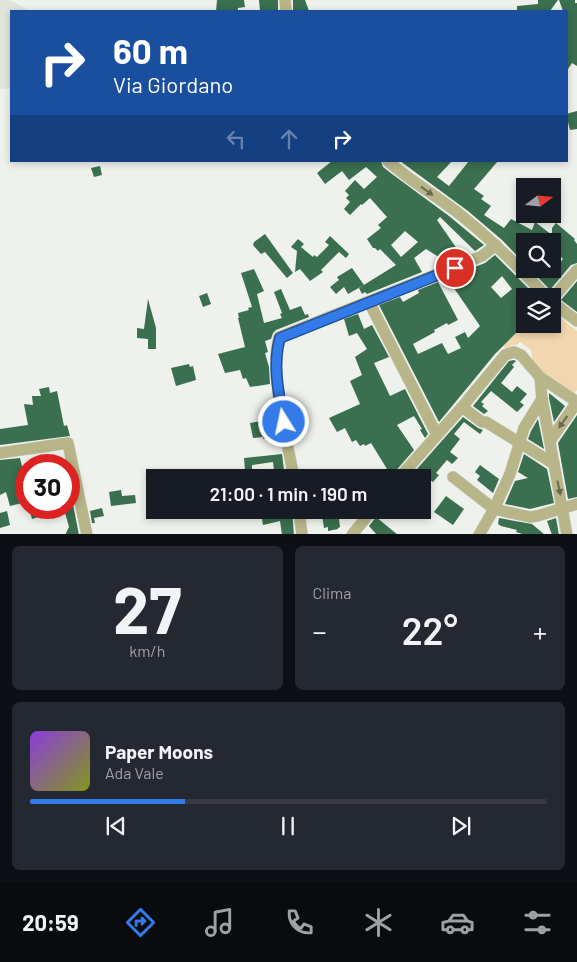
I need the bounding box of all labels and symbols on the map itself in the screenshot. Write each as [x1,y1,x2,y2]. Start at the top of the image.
north arrow [516,178,561,222]
one-way arrow [420,185,433,196]
pin [434,247,476,289]
position arrow [257,395,309,447]
one-way arrow [558,415,568,429]
speed limit sign: 30 [15,454,80,519]
one-way arrow [555,480,563,495]

